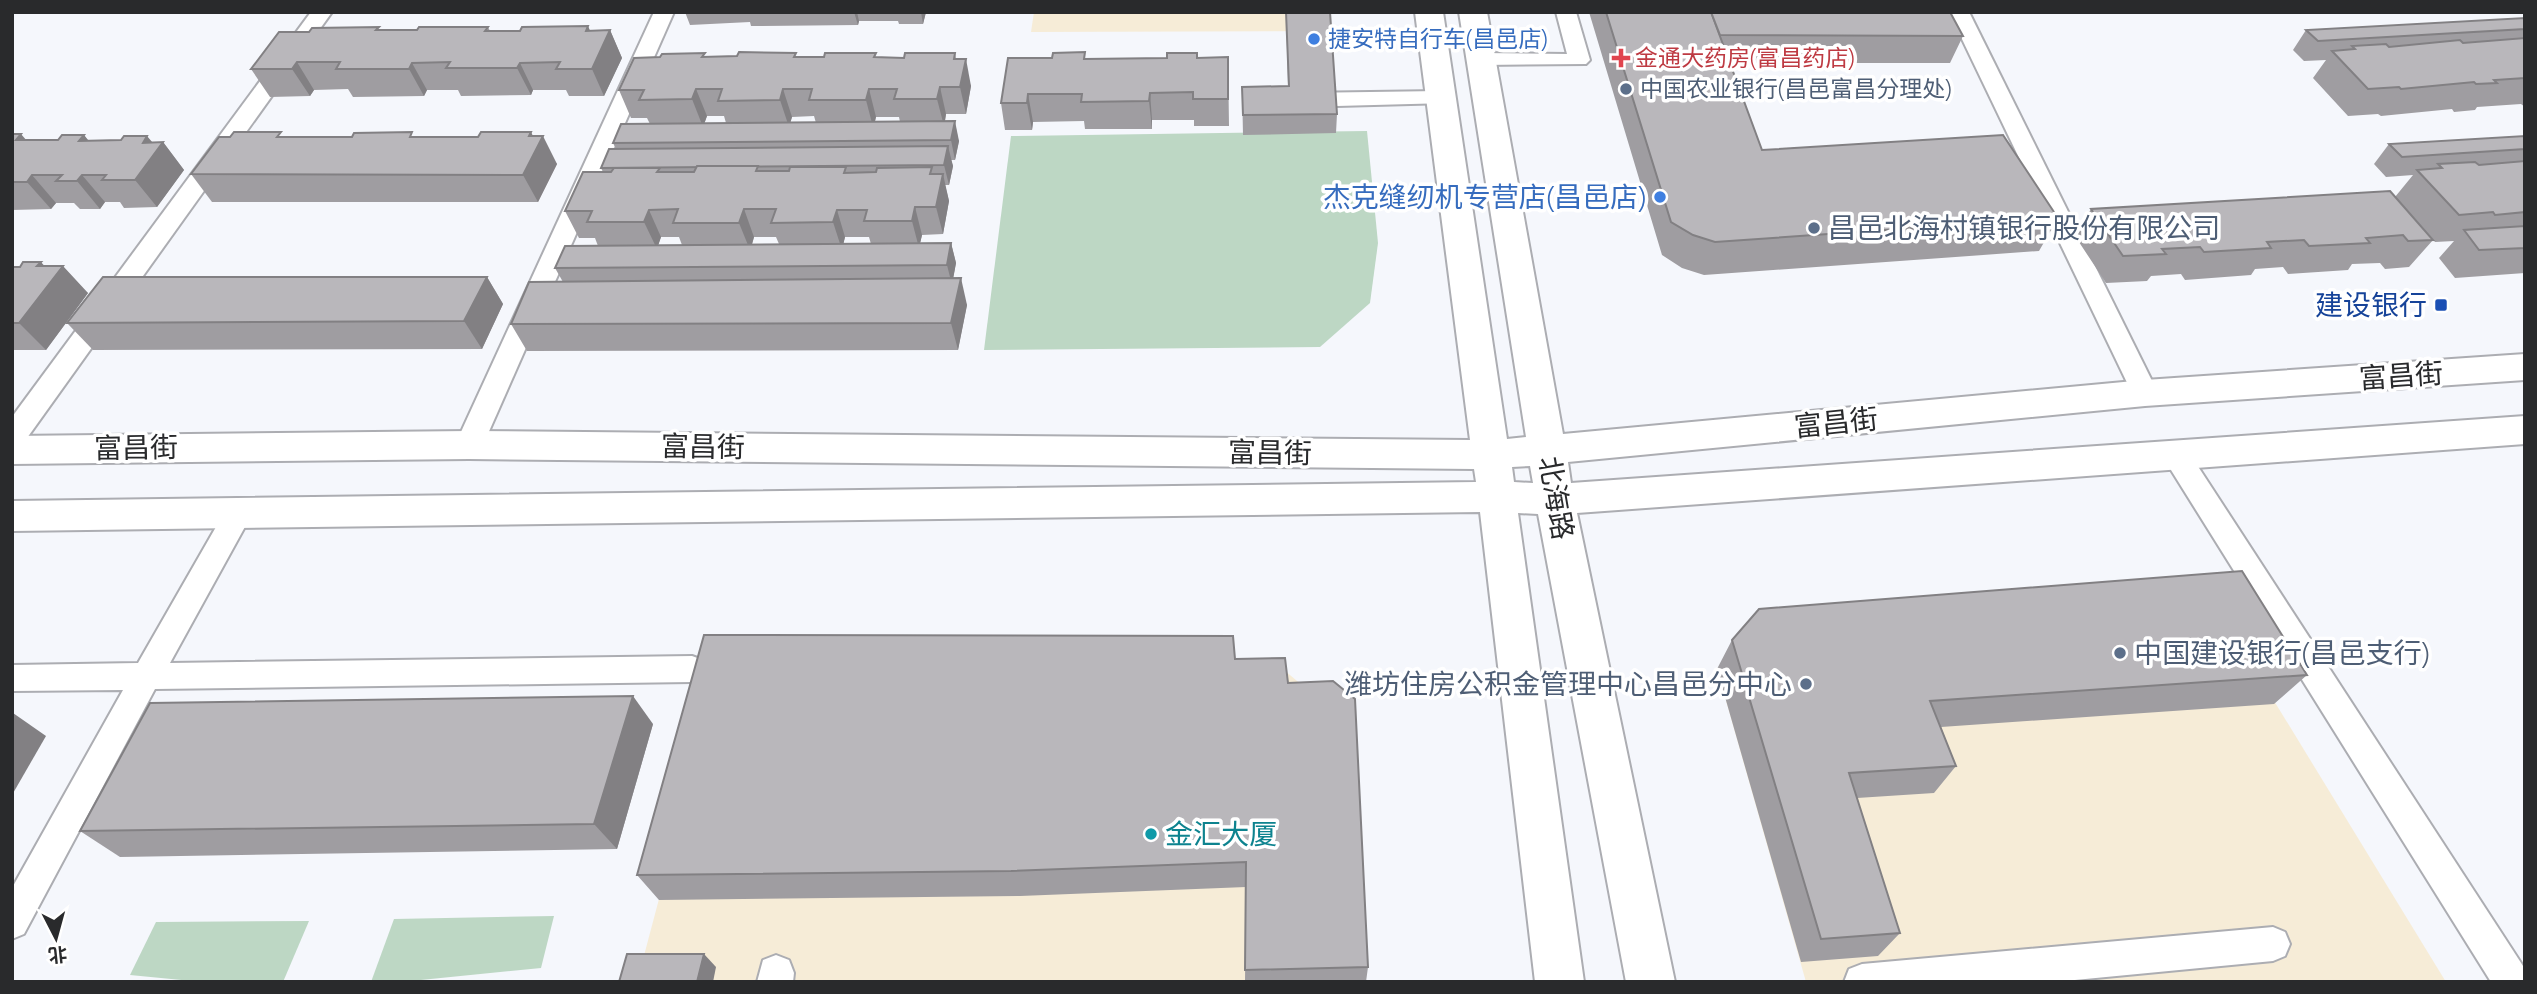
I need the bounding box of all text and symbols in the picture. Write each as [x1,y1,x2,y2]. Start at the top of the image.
place label: 捷安特自行车(昌邑店) [1328,25,1548,53]
marker: 捷安特自行车(昌邑店) [1306,31,1322,47]
place label: 金通大药房(富昌药店) [1635,44,1855,72]
marker: 金通大药房(富昌药店) [1613,50,1629,66]
place label: 中国农业银行(昌邑富昌分理处) [1640,75,1952,103]
marker: 中国农业银行(昌邑富昌分理处) [1618,81,1634,97]
place label: 杰克缝纫机专营店(昌邑店) [1323,181,1646,214]
marker: 杰克缝纫机专营店(昌邑店) [1652,189,1668,205]
place label: 昌邑北海村镇银行股份有限公司 [1828,212,2220,245]
marker: 昌邑北海村镇银行股份有限公司 [1806,220,1822,236]
place label: 建设银行 [2315,289,2427,322]
marker: 建设银行 [2433,297,2449,313]
street label: 富昌街 [2358,357,2444,395]
street label: 富昌街 [1792,402,1880,444]
street label: 富昌街 [661,430,745,464]
street label: 富昌街 [94,431,178,465]
street label: 富昌街 [1228,436,1312,470]
street label: 北海路 [1532,454,1580,542]
place label: 中国建设银行(昌邑支行) [2134,637,2429,670]
marker: 中国建设银行(昌邑支行) [2112,645,2128,661]
place label: 潍坊住房公积金管理中心昌邑分中心 [1344,668,1792,701]
marker: 潍坊住房公积金管理中心昌邑分中心 [1798,676,1814,692]
place label: 金汇大厦 [1165,818,1277,851]
marker: 金汇大厦 [1143,826,1159,842]
north arrow [21,903,91,973]
text: 北 [47,942,68,967]

